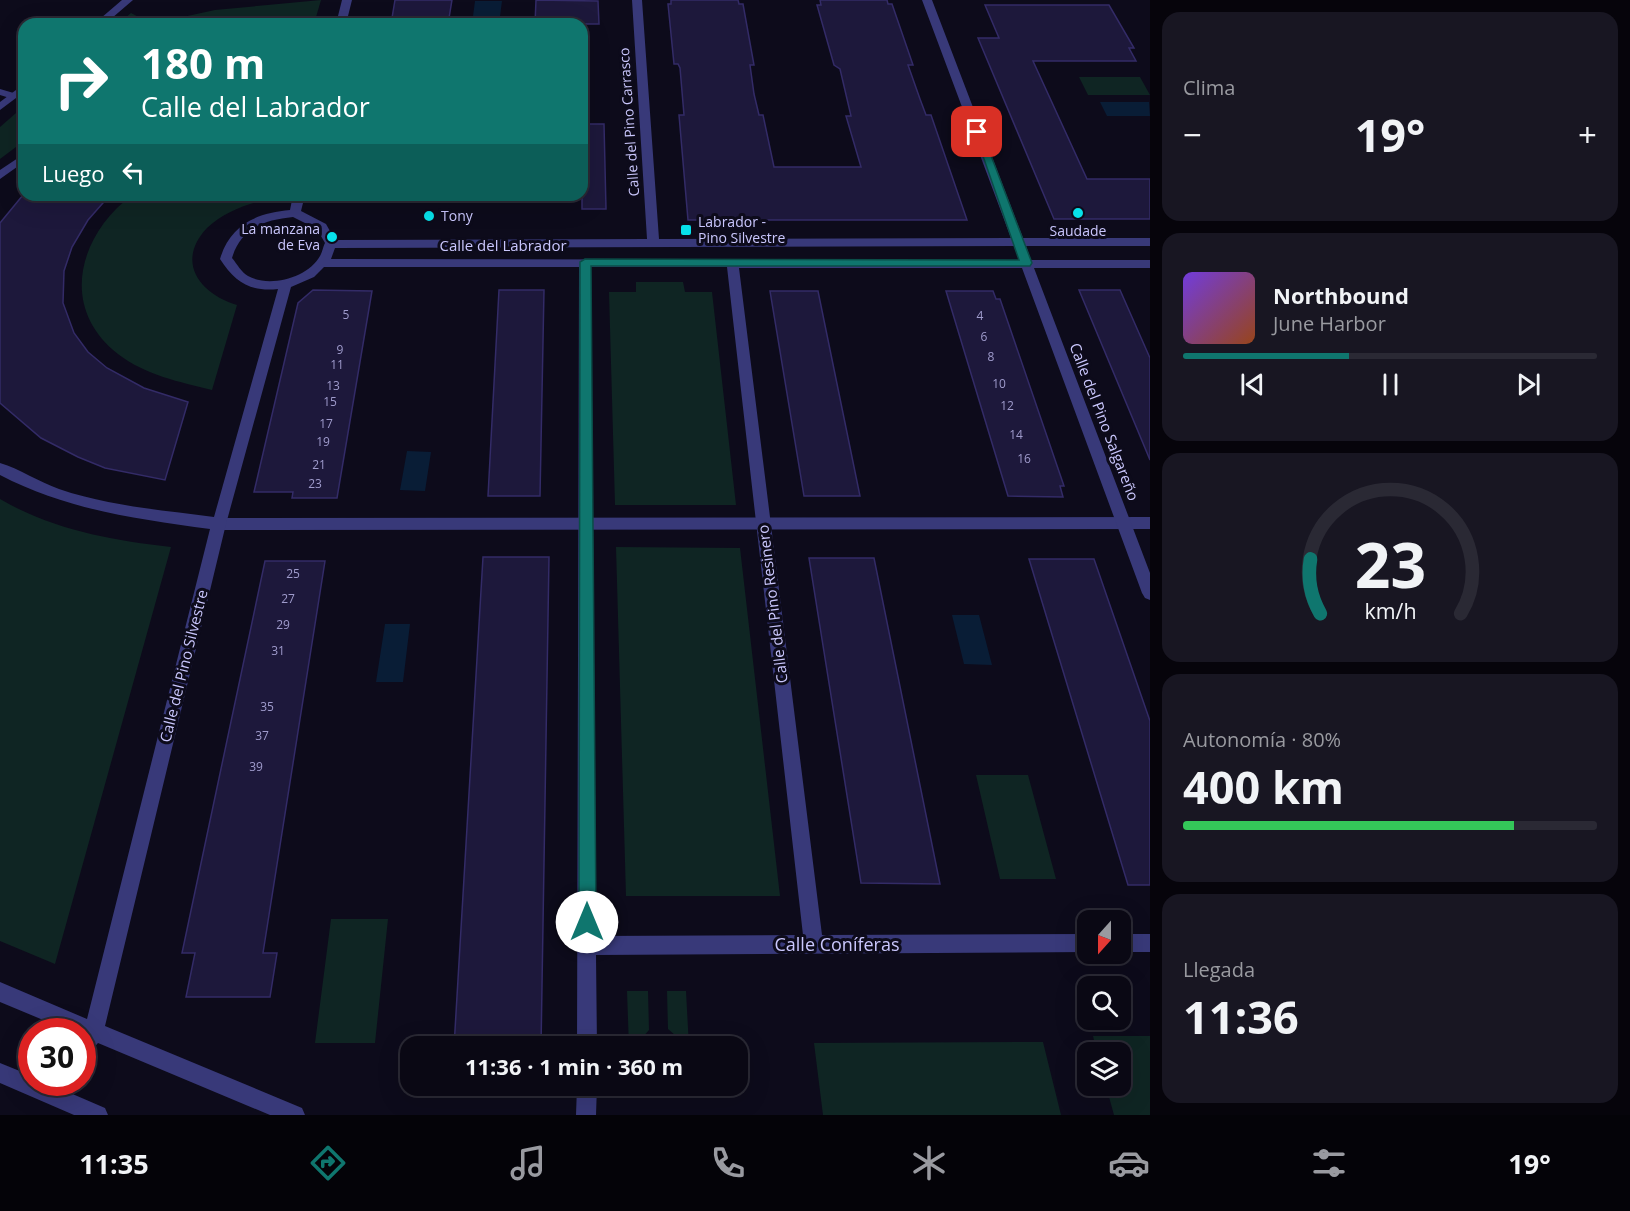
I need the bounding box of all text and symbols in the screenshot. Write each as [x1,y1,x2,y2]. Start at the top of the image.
text: 180 m [141,34,265,91]
icon: right [42,42,120,120]
street label: Calle del Pino Carrasco [614,47,643,197]
text: Clima [1183,74,1235,101]
text: Calle del Labrador [141,88,370,125]
text: 19° [1355,104,1425,165]
pin [951,106,1002,157]
text: − [1183,112,1202,157]
text: + [1578,112,1597,157]
icon: arrive [960,115,993,148]
icon: left [117,156,150,189]
text: Luego [42,158,105,188]
place label: Tony [441,206,474,225]
marker: Saudade [1071,206,1085,220]
marker: Tony [422,209,436,223]
place label: Labrador - Pino Silvestre [698,212,786,247]
place label: La manzana de Eva [241,219,320,254]
place label: Saudade [1050,221,1107,240]
marker: Labrador - Pino Silvestre [679,223,693,237]
marker: La manzana de Eva [325,230,339,244]
street label: Calle del Labrador [439,235,567,255]
text: Northbound [1273,280,1409,310]
house number: 5 [343,306,350,323]
house number: 4 [977,307,984,324]
text: June Harbor [1273,310,1386,337]
house number: 6 [981,328,988,345]
street label: Calle del Pino Salgareño [1066,340,1144,503]
house number: 9 [337,341,344,358]
house number: 8 [988,348,995,365]
house number: 11 [330,356,344,373]
icon: previous [1236,368,1269,401]
icon: pause [1374,368,1407,401]
icon: next [1512,368,1545,401]
house number: 10 [992,375,1006,392]
house number: 13 [326,377,340,394]
house number: 15 [323,393,337,410]
house number: 12 [1000,397,1014,414]
house number: 17 [319,415,333,432]
house number: 14 [1009,426,1023,443]
house number: 19 [316,433,330,450]
house number: 16 [1017,450,1031,467]
house number: 21 [312,456,326,473]
house number: 23 [308,475,322,492]
text: 23 [1354,522,1426,607]
street label: Calle del Pino Resinero [752,524,792,684]
house number: 25 [286,565,300,582]
street label: Calle del Pino Silvestre [154,587,212,744]
house number: 27 [281,590,295,607]
text: km/h [1364,597,1416,626]
house number: 29 [276,616,290,633]
house number: 31 [271,642,285,659]
house number: 35 [260,698,274,715]
text: Autonomía · 80% [1183,726,1341,753]
house number: 37 [255,727,269,744]
text: 400 km [1183,756,1344,817]
house number: 39 [249,758,263,775]
position arrow [555,890,619,954]
north arrow [1077,910,1131,964]
map controls [1077,910,1131,1096]
street label: Calle Coníferas [774,932,900,956]
text: Llegada [1183,956,1255,983]
button: search [1077,976,1131,1030]
text: 11:36 [1183,986,1299,1047]
speed limit sign: 30 [18,1018,96,1096]
button: layers [1077,1042,1131,1096]
text: 11:36 · 1 min · 360 m [465,1051,683,1081]
icon: directions [307,1142,349,1184]
icon: music [507,1142,549,1184]
icon: phone [707,1142,749,1184]
icon: climate [908,1142,950,1184]
icon: car [1108,1142,1150,1184]
icon: filters [1308,1142,1350,1184]
text: 11:35 [79,1145,149,1182]
text: 19° [1508,1145,1551,1182]

